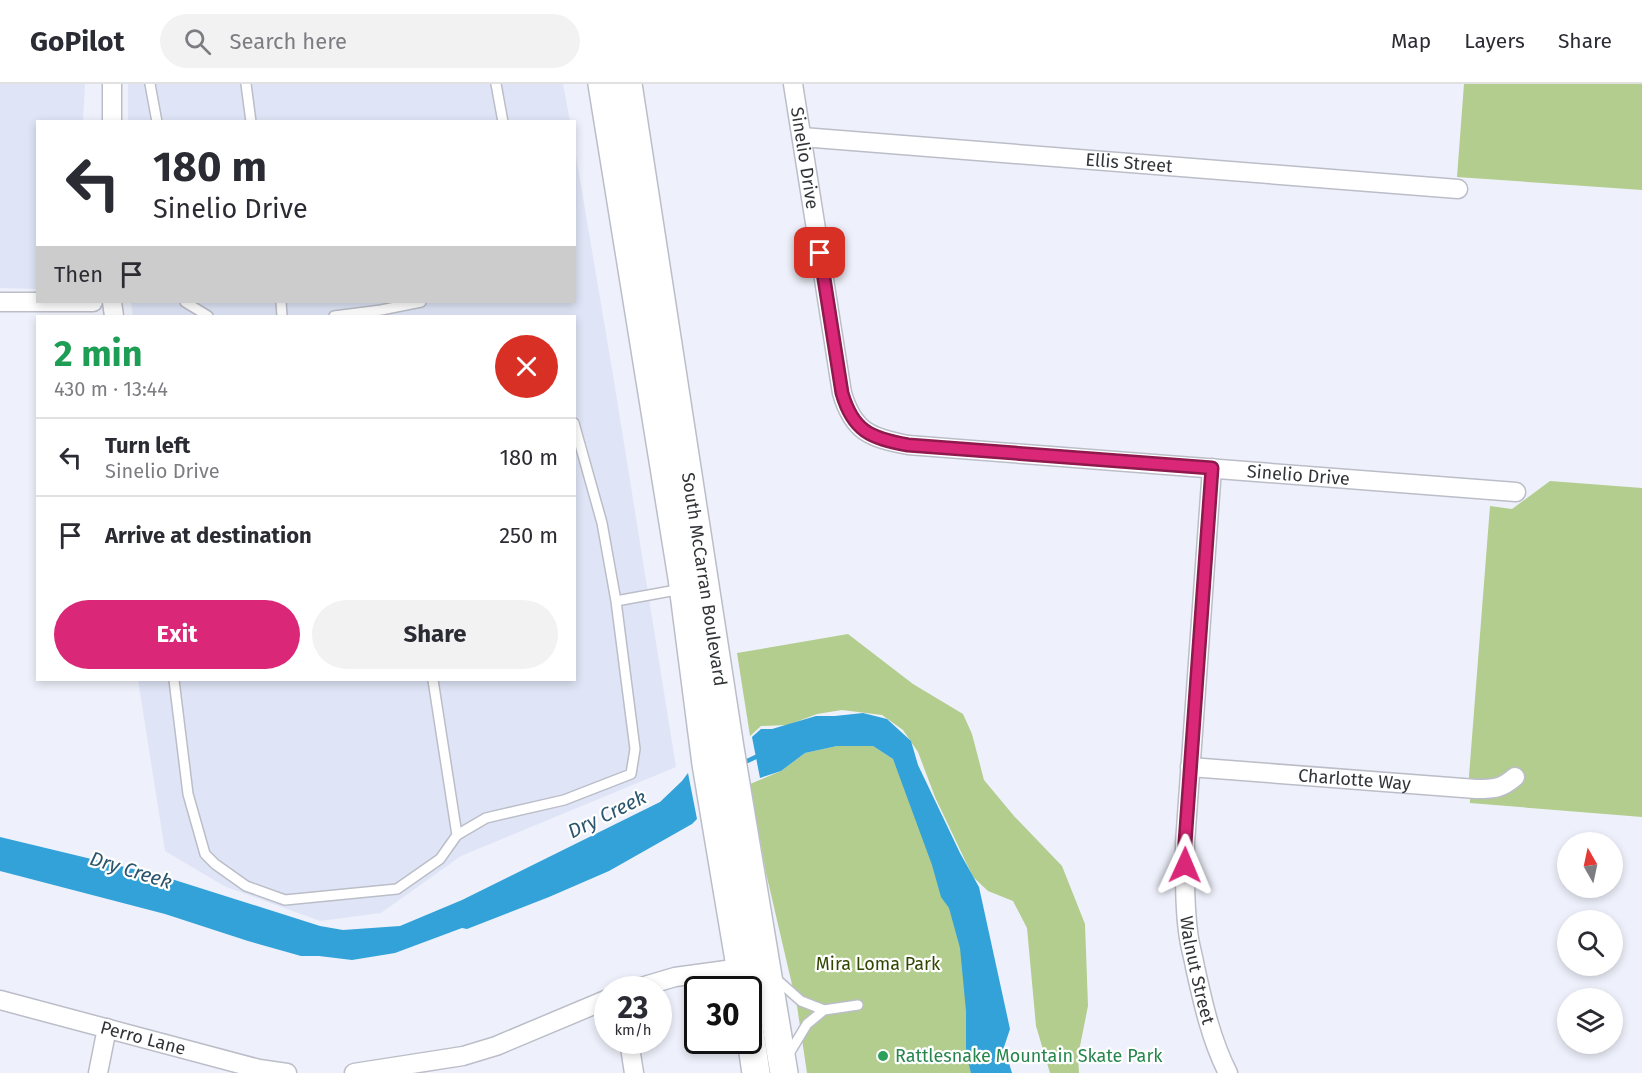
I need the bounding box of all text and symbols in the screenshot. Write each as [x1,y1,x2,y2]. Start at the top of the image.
search box [160,14,580,68]
text: GoPilot [30,25,124,58]
icon: search [181,25,214,58]
text: Search here [229,28,347,55]
text: Map [1391,28,1431,54]
text: Layers [1464,28,1525,54]
text: Share [1558,28,1612,54]
street label: Sinelio Drive [786,105,824,211]
text: 180 m [153,142,267,192]
icon: left [54,144,132,222]
street label: Ellis Street [1085,149,1174,177]
text: Sinelio Drive [153,193,308,225]
pin [794,227,845,278]
icon: arrive [803,236,836,269]
icon: arrive [115,258,148,291]
text: Then [54,261,103,288]
text: 2 min [54,332,143,376]
button: close [495,335,558,398]
text: 430 m · 13:44 [54,377,168,401]
text: Turn left [105,432,190,459]
icon: left [54,441,87,474]
text: 180 m [499,444,558,471]
text: Sinelio Drive [105,459,220,483]
street label: Sinelio Drive [1246,460,1351,490]
street label: South McCarran Boulevard [677,471,731,688]
icon: arrive [54,519,87,552]
text: Arrive at destination [105,522,312,549]
text: 250 m [499,522,558,549]
button: Exit [54,600,300,669]
button: Share [312,600,558,669]
street label: Charlotte Way [1297,764,1412,795]
water label: Dry Creek [564,785,650,843]
north arrow [1557,832,1623,898]
map controls [1557,832,1623,1054]
position arrow [1153,833,1217,897]
water label: Dry Creek [87,846,175,894]
button: search [1557,910,1623,976]
street label: Walnut Street [1175,915,1220,1027]
park label: Mira Loma Park [816,953,941,975]
speed limit sign: 30 [684,976,762,1054]
button: layers [1557,988,1623,1054]
text: 23 [618,990,648,1026]
street label: Perro Lane [98,1016,188,1060]
text: km/h [614,1021,652,1039]
place label: Rattlesnake Mountain Skate Park [895,1045,1163,1067]
marker: Rattlesnake Mountain Skate Park [876,1049,890,1063]

